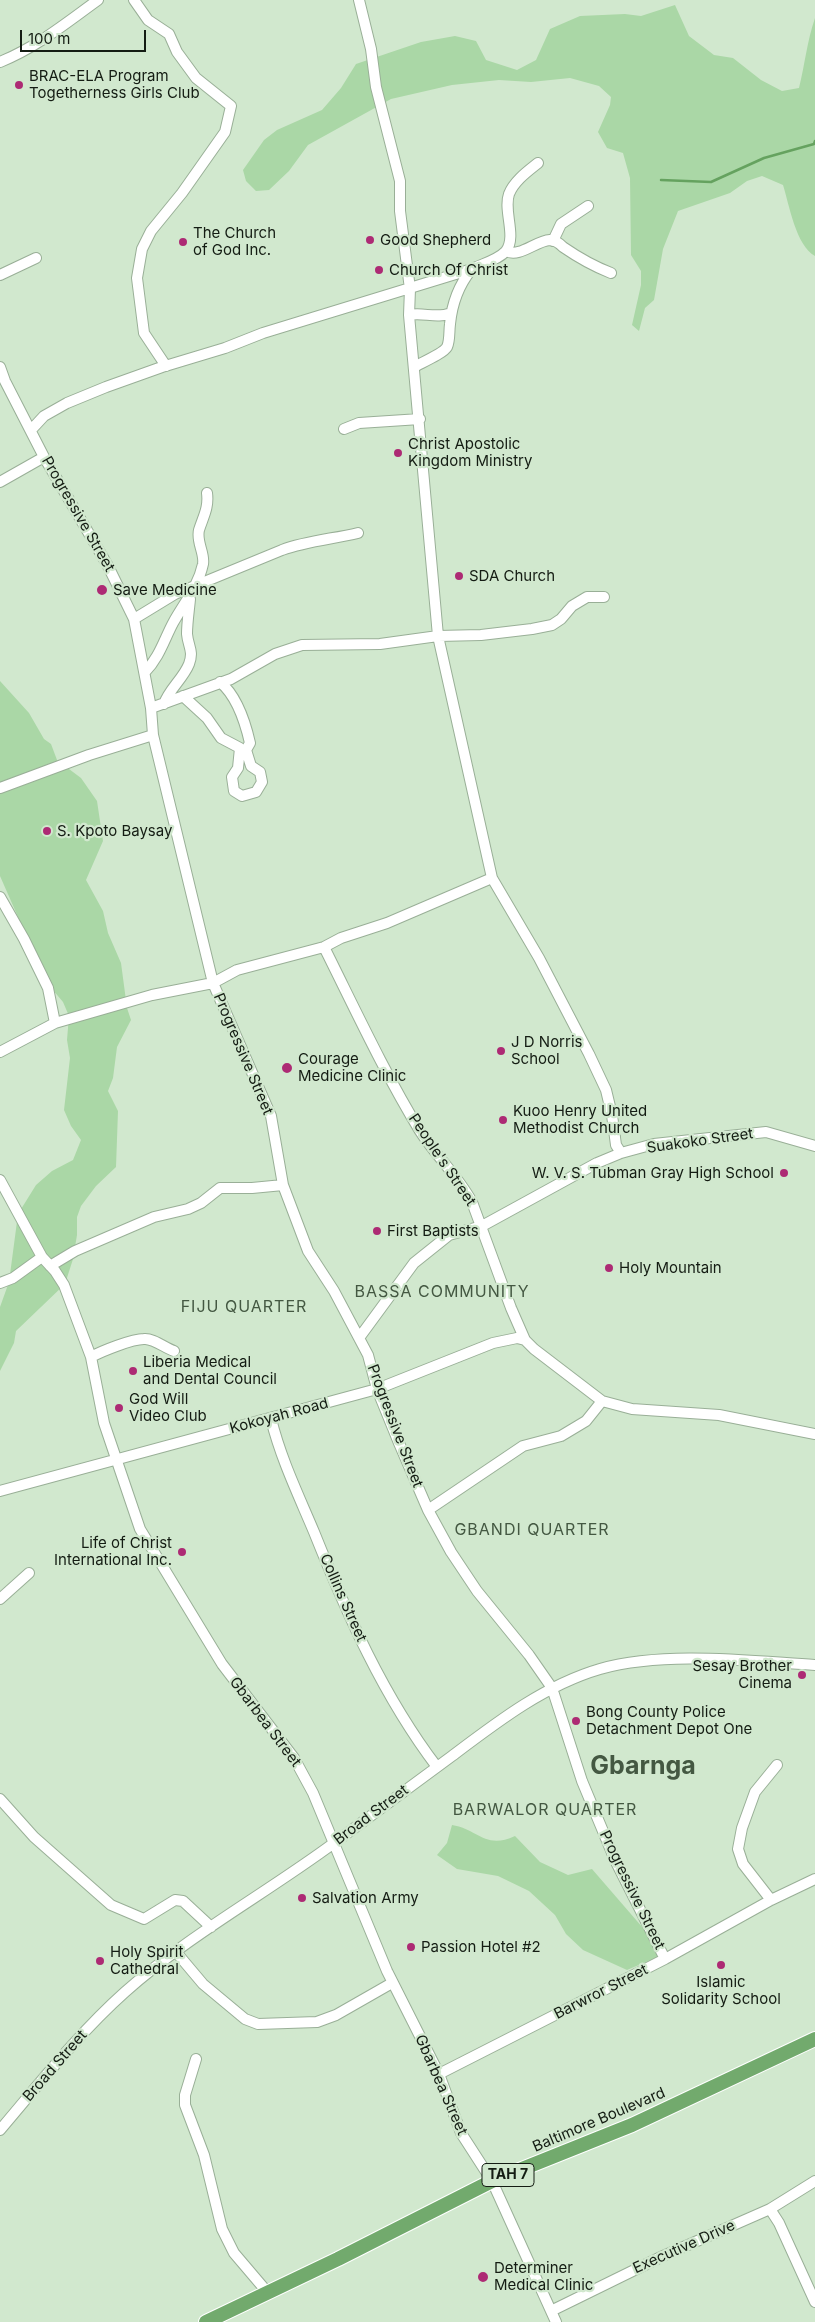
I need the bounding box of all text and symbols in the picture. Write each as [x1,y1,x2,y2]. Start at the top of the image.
scale bar [22,20,149,52]
text: 100 m [28,29,70,48]
place label: BRAC-ELA Program Togetherness Girls Club [29,67,200,102]
marker: BRAC-ELA Program Togetherness Girls Club [13,79,25,91]
place label: The Church of God Inc. [193,224,276,259]
place label: Good Shepherd [380,231,491,249]
marker: Good Shepherd [364,234,376,246]
marker: The Church of God Inc. [177,236,189,248]
place label: Church Of Christ [389,261,508,279]
marker: Church Of Christ [373,264,385,276]
place label: Christ Apostolic Kingdom Ministry [408,435,532,470]
marker: Christ Apostolic Kingdom Ministry [392,447,404,459]
street label: Progressive Street [38,453,118,575]
place label: SDA Church [469,567,555,585]
marker: SDA Church [453,570,465,582]
place label: Save Medicine [113,581,217,599]
marker: Save Medicine [95,583,109,597]
place label: S. Kpoto Baysay [57,822,172,840]
marker: S. Kpoto Baysay [41,825,53,837]
street label: Progressive Street [209,991,277,1117]
place label: J D Norris School [511,1033,582,1068]
marker: J D Norris School [495,1045,507,1057]
place label: Courage Medicine Clinic [298,1050,406,1085]
marker: Courage Medicine Clinic [280,1061,294,1075]
place label: Kuoo Henry United Methodist Church [513,1102,647,1137]
street label: People's Street [404,1110,480,1210]
marker: Kuoo Henry United Methodist Church [497,1114,509,1126]
street label: Suakoko Street [646,1125,754,1157]
place label: W. V. S. Tubman Gray High School [532,1164,774,1182]
marker: W. V. S. Tubman Gray High School [778,1167,790,1179]
place label: First Baptists [387,1222,479,1240]
marker: First Baptists [371,1225,383,1237]
place label: Holy Mountain [619,1259,722,1277]
marker: Holy Mountain [603,1262,615,1274]
district label: BASSA COMMUNITY [353,1282,531,1302]
district label: FIJU QUARTER [179,1297,309,1317]
place label: Liberia Medical and Dental Council [143,1353,277,1388]
street label: Progressive Street [363,1362,427,1490]
marker: Liberia Medical and Dental Council [127,1365,139,1377]
place label: God Will Video Club [129,1390,207,1425]
street label: Kokoyah Road [228,1394,330,1438]
marker: God Will Video Club [113,1402,125,1414]
district label: GBANDI QUARTER [453,1520,611,1540]
place label: Life of Christ International Inc. [54,1534,172,1569]
marker: Life of Christ International Inc. [176,1546,188,1558]
street label: Collins Street [316,1551,370,1645]
place label: Sesay Brother Cinema [692,1657,792,1692]
marker: Sesay Brother Cinema [796,1669,808,1681]
street label: Gbarbea Street [225,1674,305,1770]
place label: Bong County Police Detachment Depot One [586,1703,752,1738]
marker: Bong County Police Detachment Depot One [570,1715,582,1727]
district label: Gbarnga [590,1751,696,1781]
street label: Broad Street [330,1781,412,1849]
district label: BARWALOR QUARTER [451,1800,639,1820]
street label: Progressive Street [595,1828,669,1952]
place label: Salvation Army [312,1889,419,1907]
marker: Salvation Army [296,1892,308,1904]
place label: Passion Hotel #2 [421,1938,541,1956]
marker: Passion Hotel #2 [405,1941,417,1953]
place label: Holy Spirit Cathedral [110,1943,183,1978]
marker: Holy Spirit Cathedral [94,1955,106,1967]
marker: Islamic Solidarity School [715,1959,727,1971]
street label: Barwror Street [551,1961,651,2023]
place label: Islamic Solidarity School [661,1973,781,2008]
street label: Broad Street [19,2027,91,2105]
street label: Gbarbea Street [411,2032,471,2138]
street label: Baltimore Boulevard [530,2084,668,2156]
road number: TAH 7 [482,2164,534,2186]
street label: Executive Drive [630,2216,738,2278]
place label: Determiner Medical Clinic [494,2259,593,2294]
marker: Determiner Medical Clinic [476,2270,490,2284]

